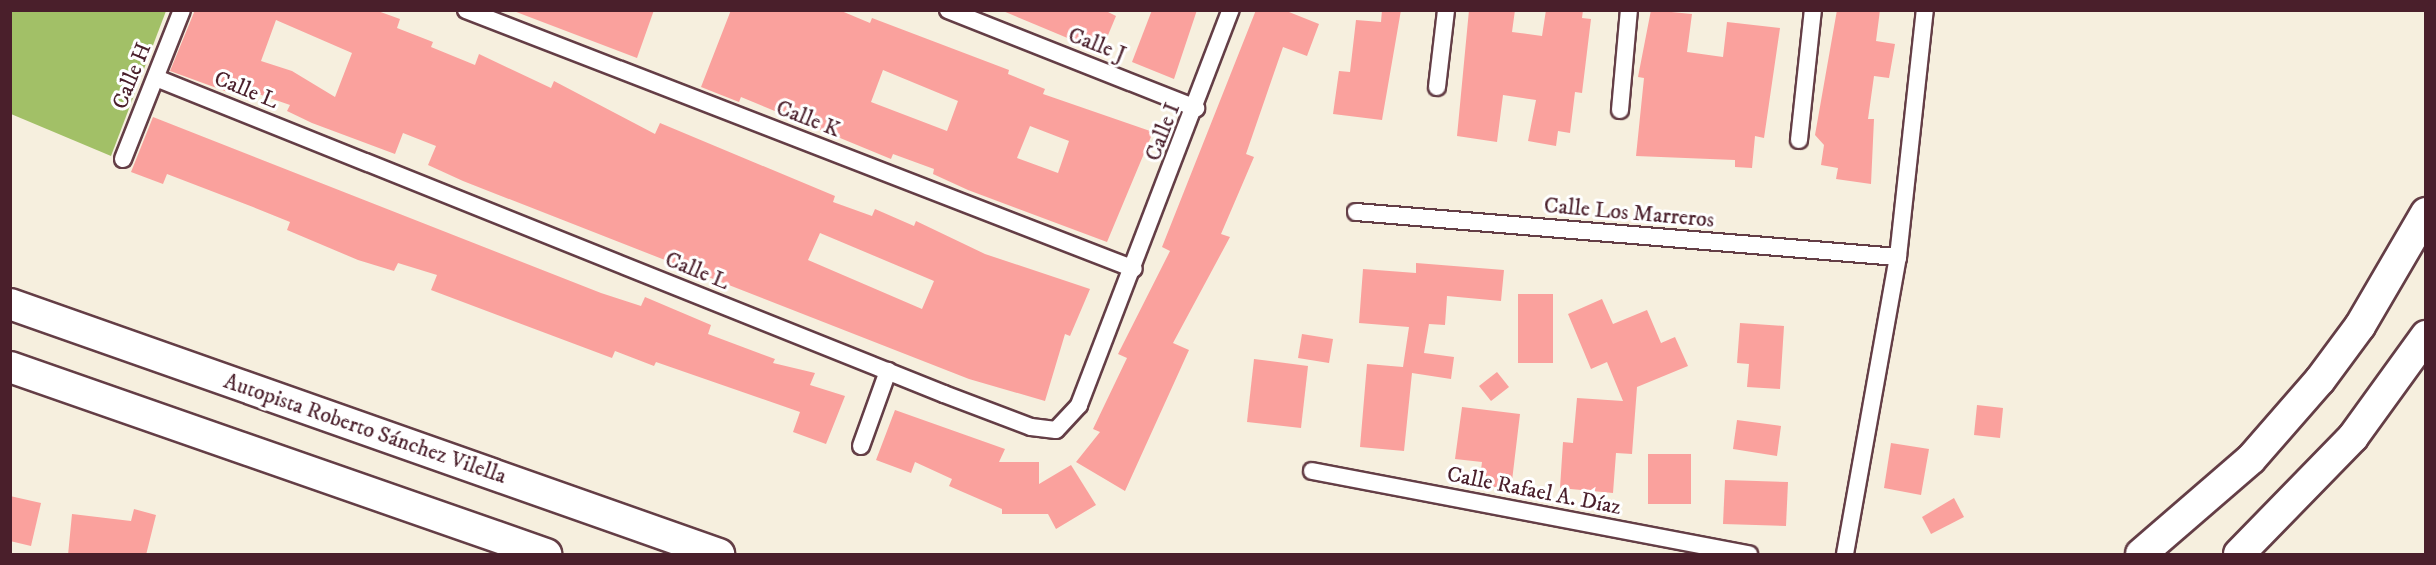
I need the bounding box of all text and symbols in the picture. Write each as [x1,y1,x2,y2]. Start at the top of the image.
street label: Calle J [1064,22,1130,68]
street label: Calle H [107,39,157,113]
street label: Calle L [210,65,282,115]
street label: Calle K [772,95,844,143]
street label: Calle I [1140,99,1186,165]
street label: Calle Los Marreros [1543,192,1715,234]
street label: Calle L [661,246,733,296]
street label: Autopista Roberto Sánchez Vilella [220,368,510,490]
street label: Calle Rafael A. Díaz [1445,461,1623,521]

